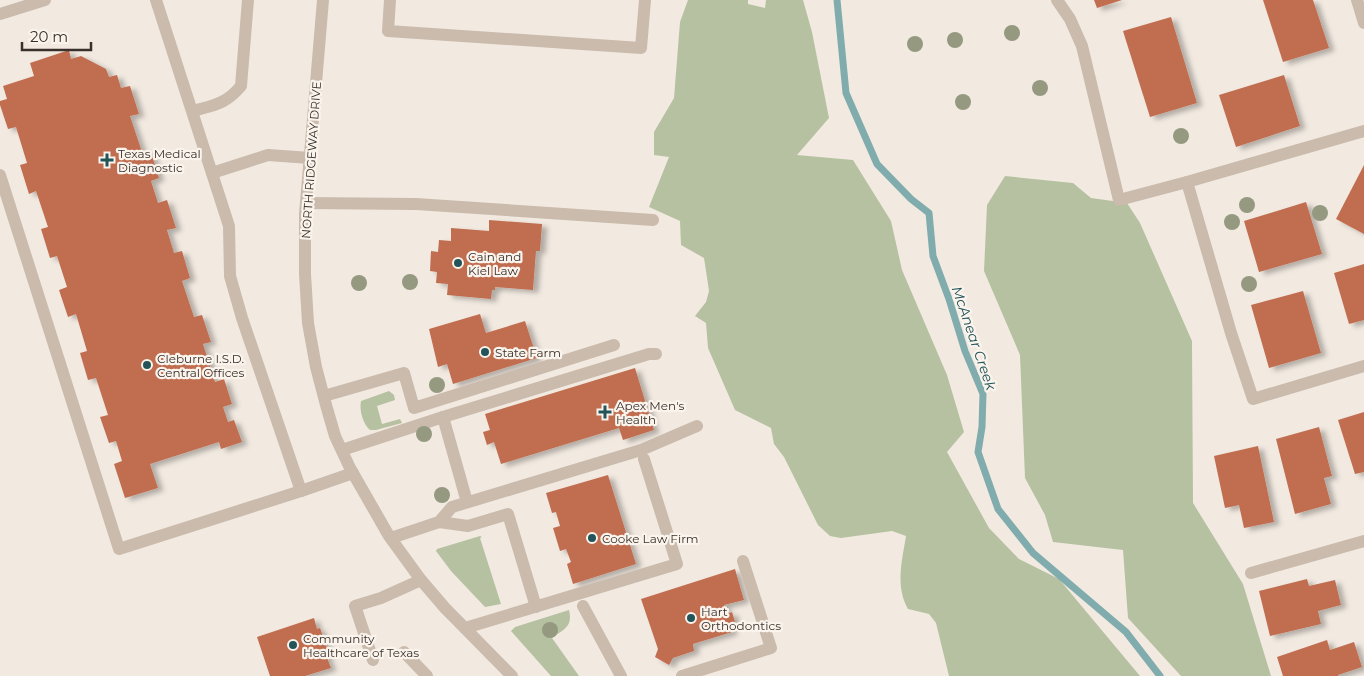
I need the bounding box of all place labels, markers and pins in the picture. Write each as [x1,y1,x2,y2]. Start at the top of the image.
place label: Texas Medical Diagnostic [118,146,201,175]
marker: Texas Medical Diagnostic [100,153,114,167]
place label: Cain and Kiel Law [468,249,521,278]
marker: Cain and Kiel Law [452,257,464,269]
place label: State Farm [495,345,561,360]
marker: State Farm [479,346,491,358]
place label: Cleburne I.S.D. Central Offices [157,351,245,380]
marker: Cleburne I.S.D. Central Offices [141,359,153,371]
place label: Apex Men's Health [616,398,685,427]
marker: Apex Men's Health [598,405,612,419]
place label: Cooke Law Firm [602,531,699,546]
marker: Cooke Law Firm [586,532,598,544]
place label: Hart Orthodontics [701,604,781,633]
marker: Hart Orthodontics [685,612,697,624]
place label: Community Healthcare of Texas [303,631,419,660]
marker: Community Healthcare of Texas [287,639,299,651]

